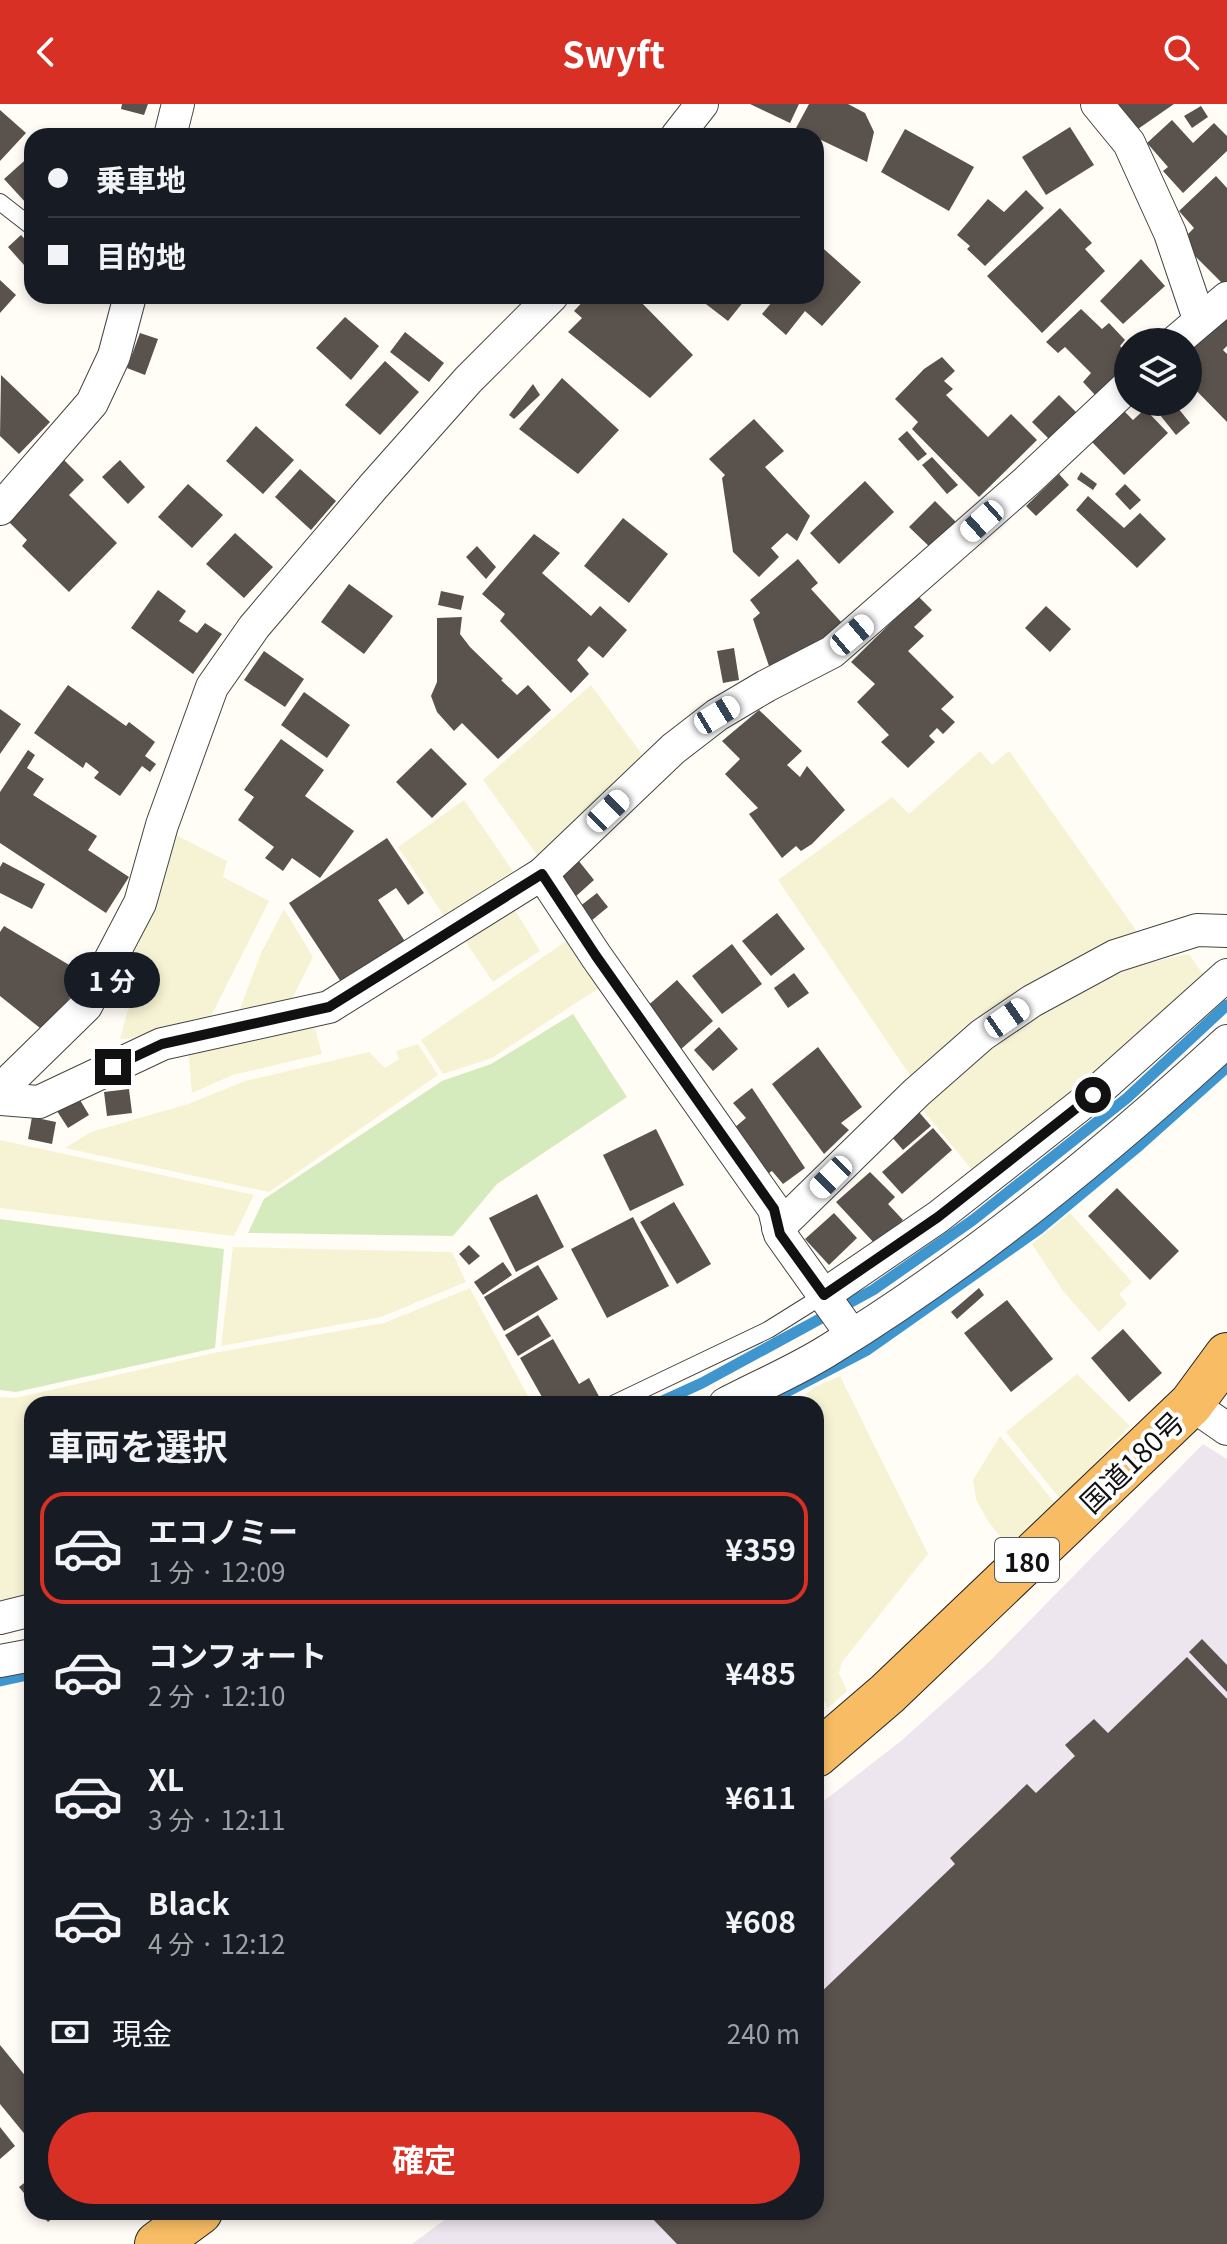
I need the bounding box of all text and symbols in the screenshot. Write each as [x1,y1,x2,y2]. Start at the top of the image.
text: Swyft [562,26,665,78]
icon: back [24,30,68,74]
icon: search [1159,30,1203,74]
text: 乗車地 [96,156,186,200]
text: 目的地 [96,233,186,277]
map controls [1114,328,1202,416]
button: layers [1114,328,1202,416]
car [956,496,1008,546]
car [826,610,878,660]
car [690,692,744,738]
car [582,786,634,836]
callout: 1 分 [65,951,161,1007]
text: 1 分 [88,961,136,998]
car [980,994,1034,1042]
route end [95,1049,131,1085]
route start [1075,1077,1111,1113]
car [806,1152,856,1202]
street label: 国道180号 [1070,1401,1192,1521]
text: 車両を選択 [48,1418,228,1470]
text: エコノミー [148,1508,298,1552]
icon: car [52,1512,124,1584]
text: ¥359 [725,1526,796,1570]
road number: 180 [995,1538,1059,1582]
text: 1 分 · 12:09 [148,1552,285,1589]
text: コンフォート [148,1632,327,1676]
icon: car [52,1636,124,1708]
text: ¥485 [725,1650,796,1694]
text: 2 分 · 12:10 [148,1676,285,1713]
text: XL [148,1756,184,1800]
icon: car [52,1760,124,1832]
text: ¥611 [725,1774,796,1818]
text: 3 分 · 12:11 [148,1800,285,1837]
text: Black [148,1880,230,1924]
icon: car [52,1884,124,1956]
text: ¥608 [725,1898,796,1942]
text: 4 分 · 12:12 [148,1924,285,1961]
icon: cash [48,2010,92,2054]
text: 現金 [112,2010,172,2054]
text: 240 m [727,2014,800,2051]
button: 確定 [48,2112,800,2204]

